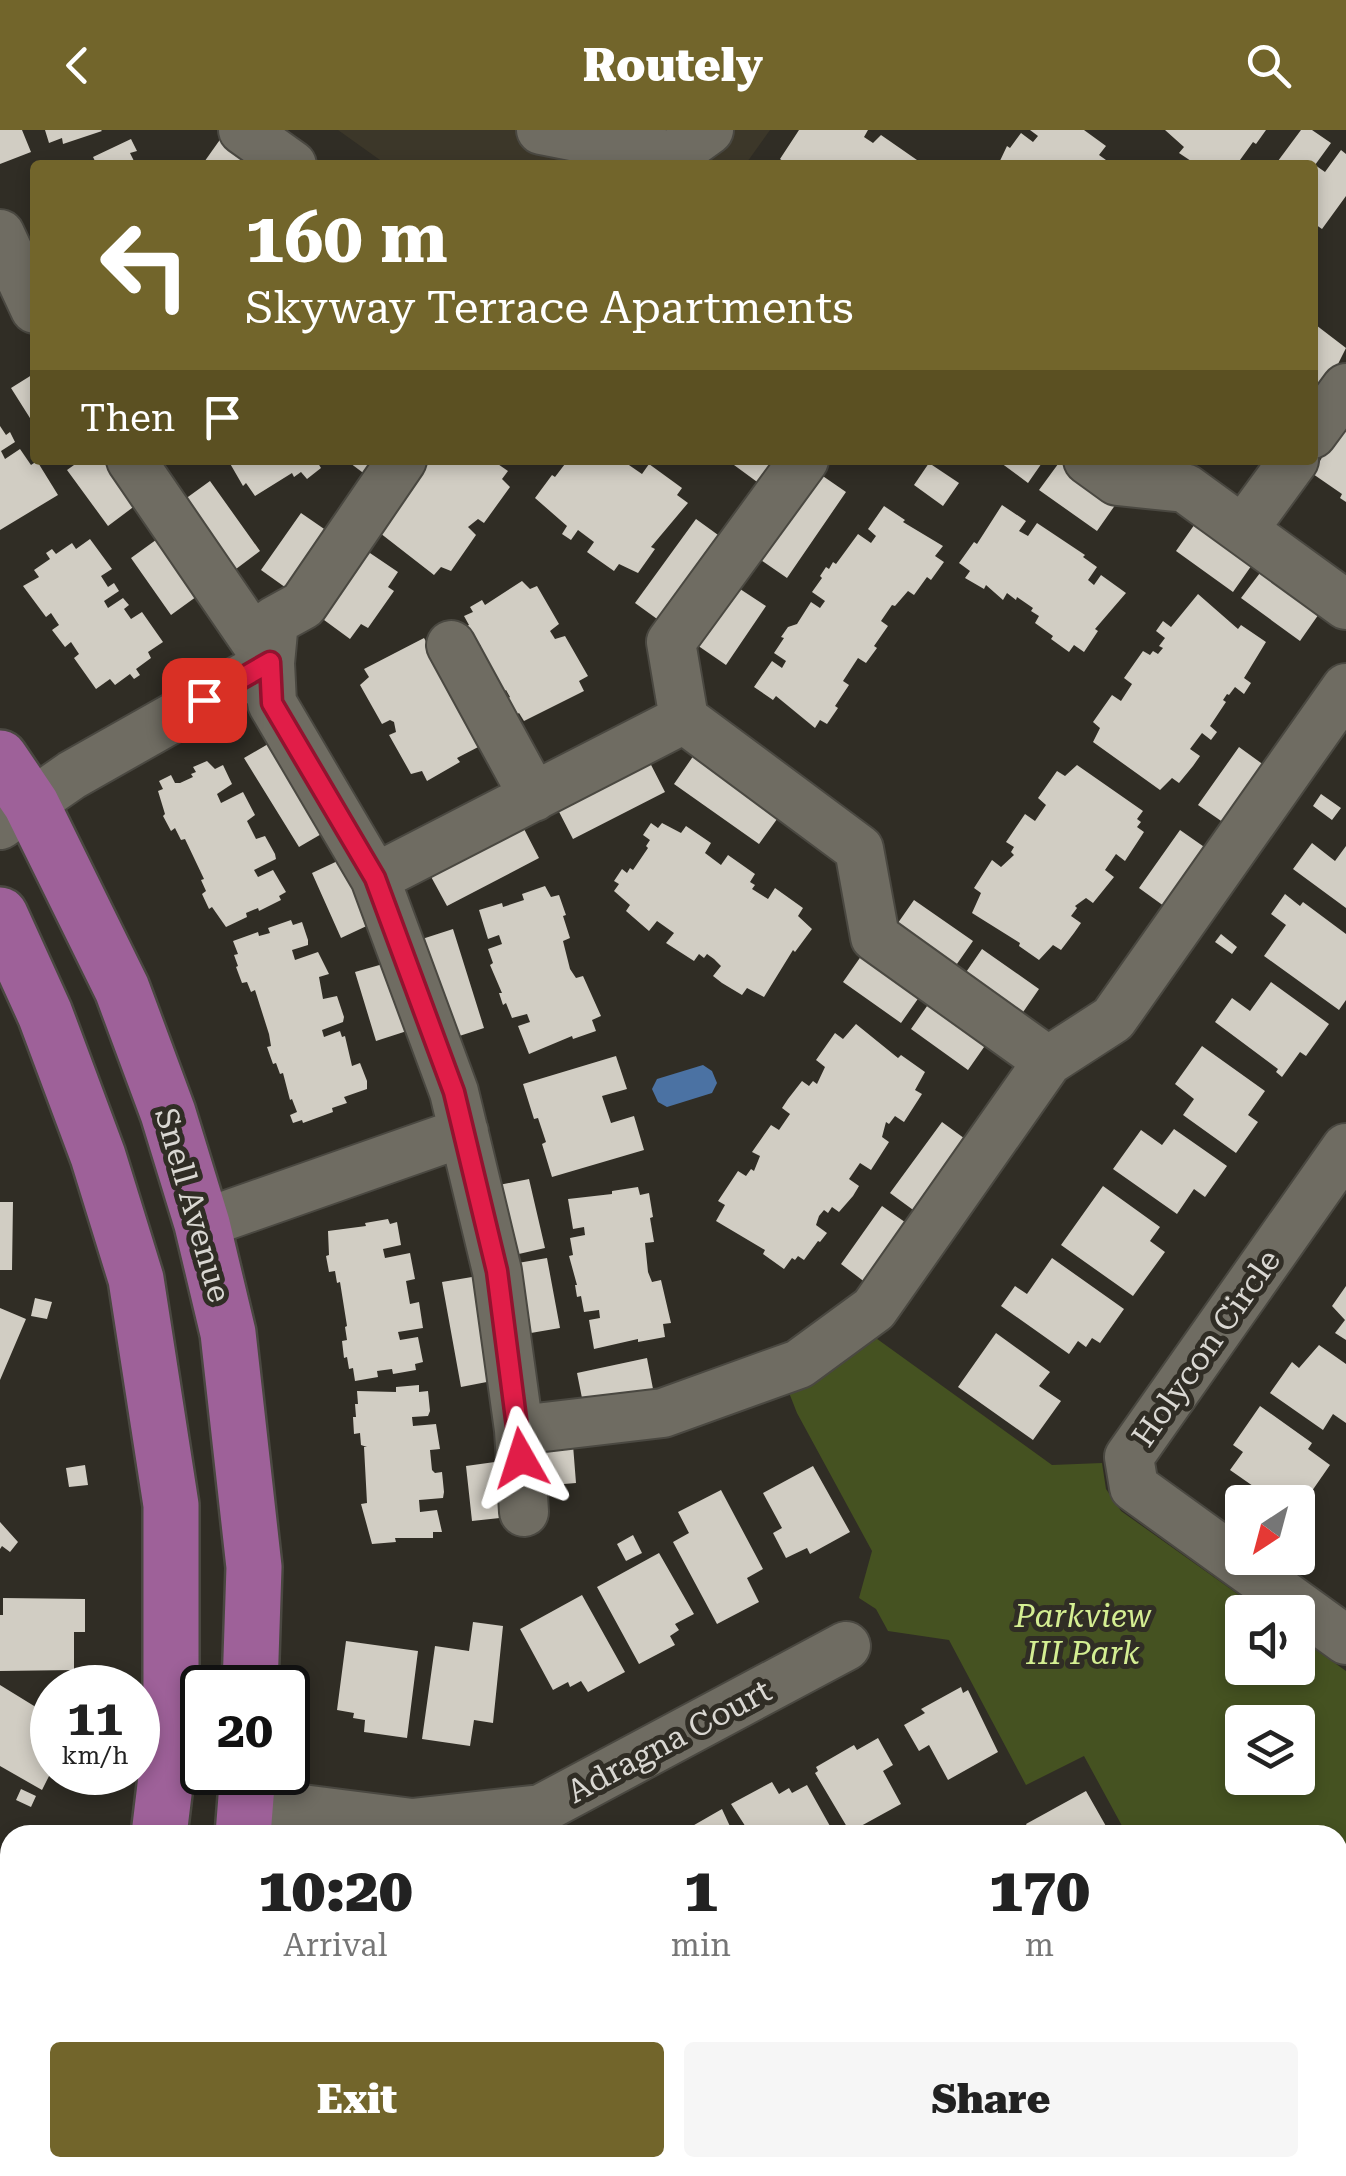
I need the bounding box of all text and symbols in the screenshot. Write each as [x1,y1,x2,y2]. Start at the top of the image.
icon: back [50,38,105,93]
icon: search [1241,38,1296,93]
text: Routely [583,39,763,92]
text: 160 m [245,197,448,279]
icon: left [80,200,210,330]
text: Skyway Terrace Apartments [245,281,854,334]
icon: arrive [195,390,250,445]
text: Then [80,396,175,440]
pin [162,658,247,743]
icon: arrive [177,673,232,728]
street label: Snell Avenue [147,1103,239,1307]
street label: Holycon Circle [1124,1242,1288,1454]
position arrow [469,1406,573,1510]
north arrow [1225,1485,1315,1575]
map controls [1225,1485,1315,1795]
button: sound [1225,1595,1315,1685]
park label: Parkview III Park [1013,1597,1152,1672]
speed limit sign: 20 [180,1665,310,1795]
street label: Adragna Court [560,1671,778,1811]
text: 11 [67,1689,123,1747]
button: layers [1225,1705,1315,1795]
text: km/h [62,1741,128,1770]
text: 10:20 [258,1855,413,1926]
text: 1 [684,1855,718,1926]
text: 170 [989,1855,1090,1926]
text: Arrival [283,1926,387,1964]
text: min [671,1926,731,1964]
text: m [1025,1926,1054,1964]
button: Exit [50,2042,664,2157]
button: Share [684,2042,1298,2157]

